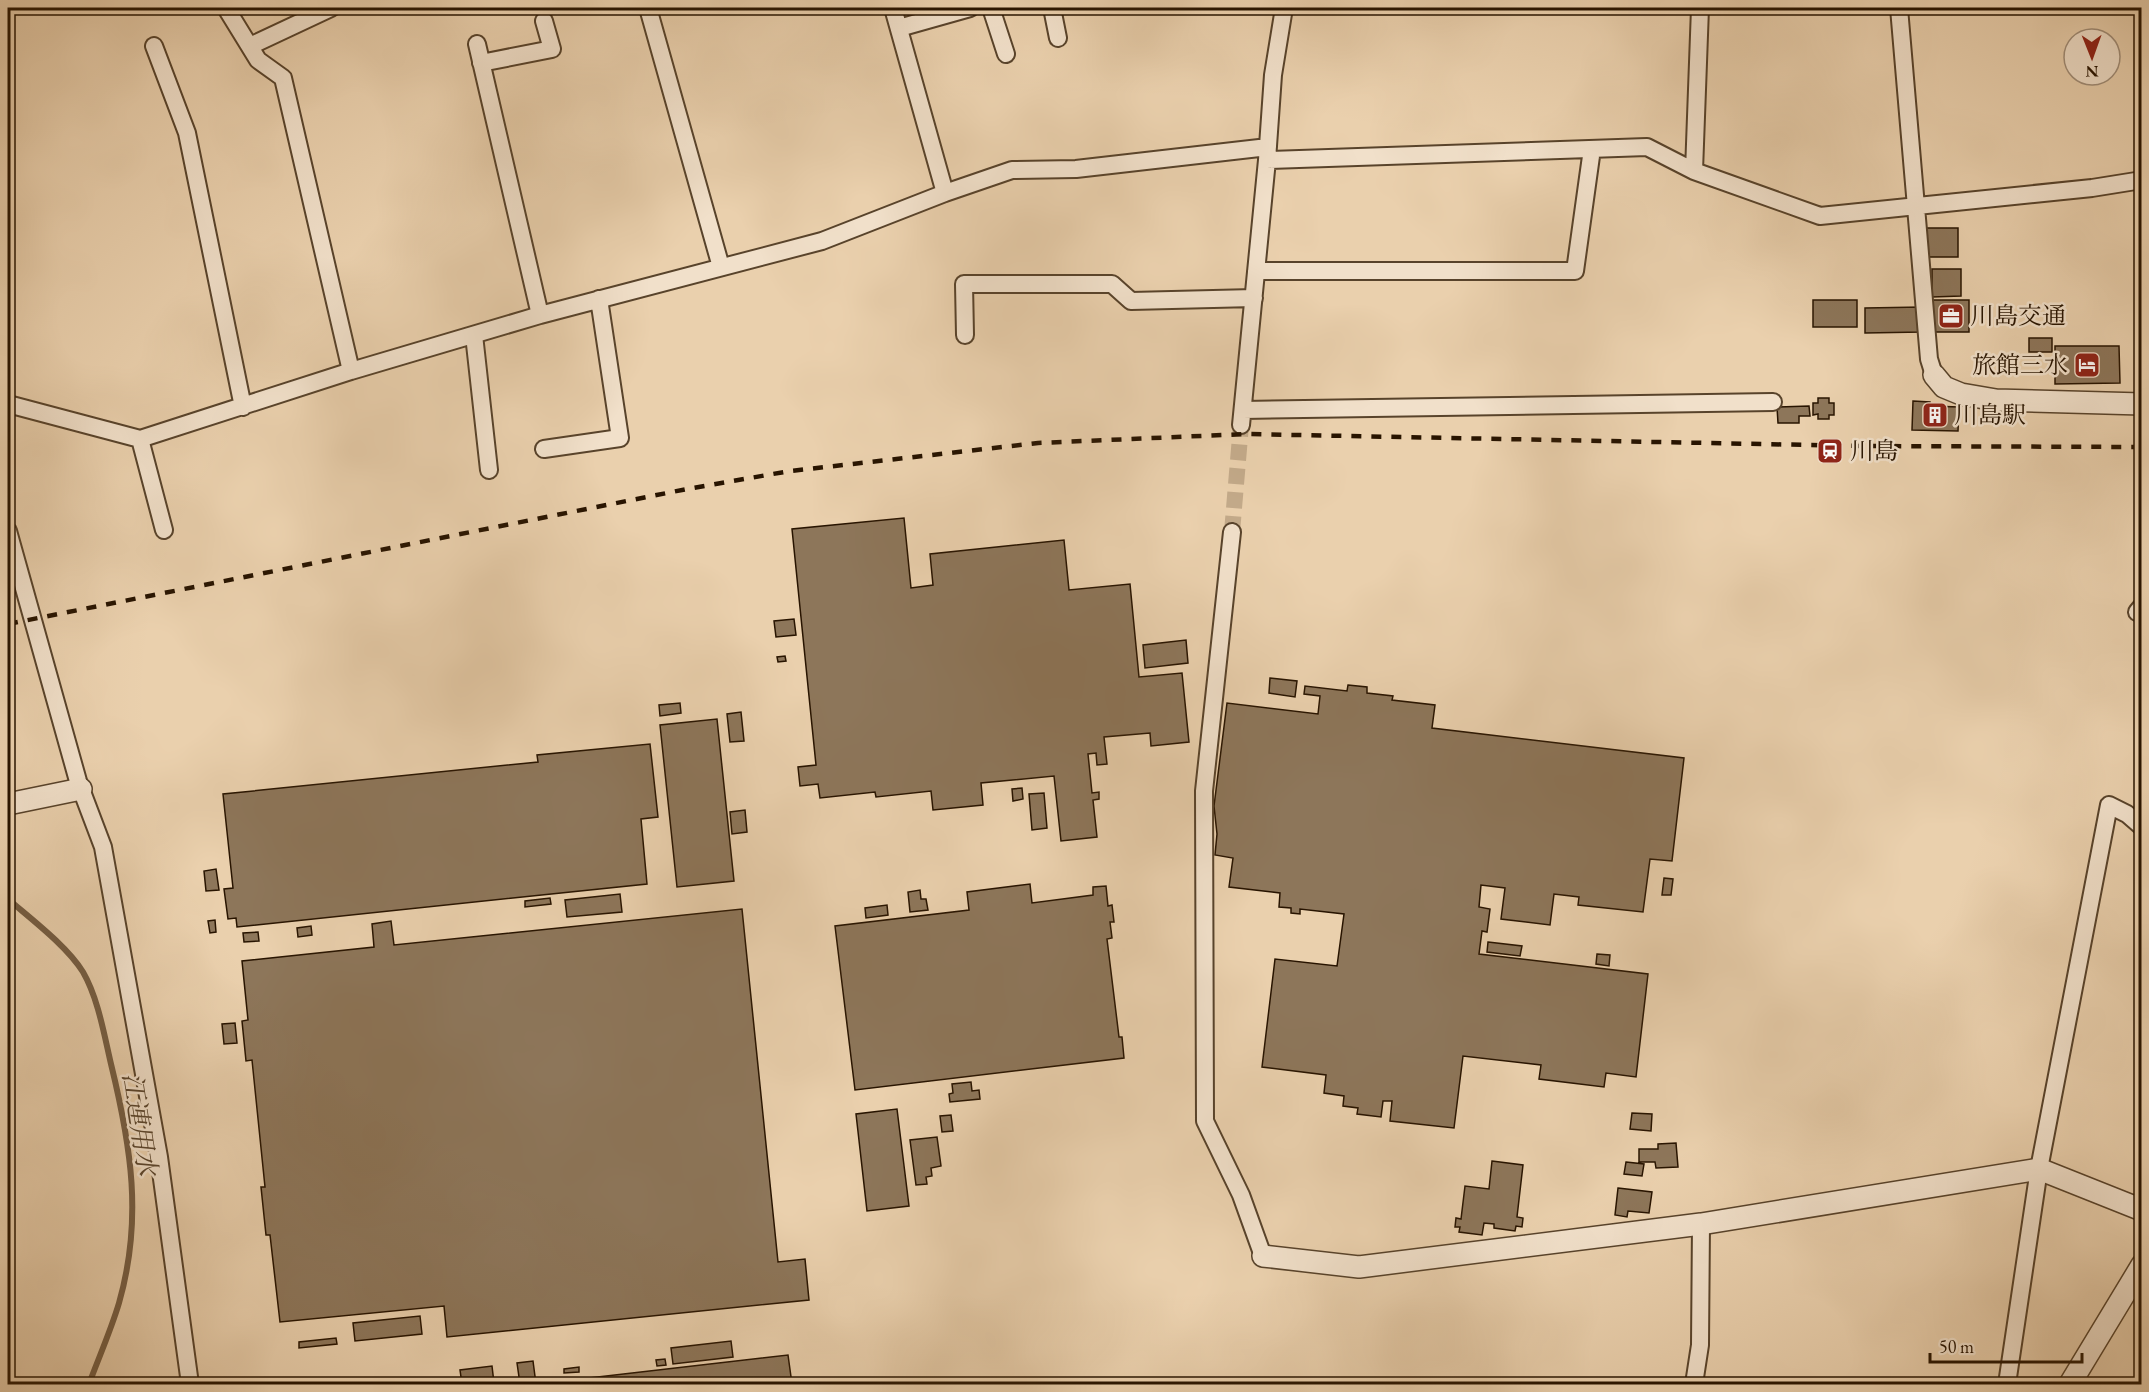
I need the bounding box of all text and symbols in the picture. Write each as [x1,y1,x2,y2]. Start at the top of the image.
north arrow [2062,27,2122,87]
text: N [2086,61,2099,82]
place label: 川島交通 [1970,300,2066,331]
office icon: 川島交通 [1936,301,1966,331]
place label: 旅館三水 [1972,349,2068,380]
hotel icon: 旅館三水 [2072,350,2102,380]
place label: 川島駅 [1954,399,2026,430]
building icon: 川島駅 [1920,400,1950,430]
place label: 川島 [1850,435,1898,466]
station icon: 川島 [1815,436,1845,466]
water label: 江連用水 [115,1070,165,1181]
scale bar [1930,1326,2082,1364]
text: 50 m [1939,1335,1974,1358]

